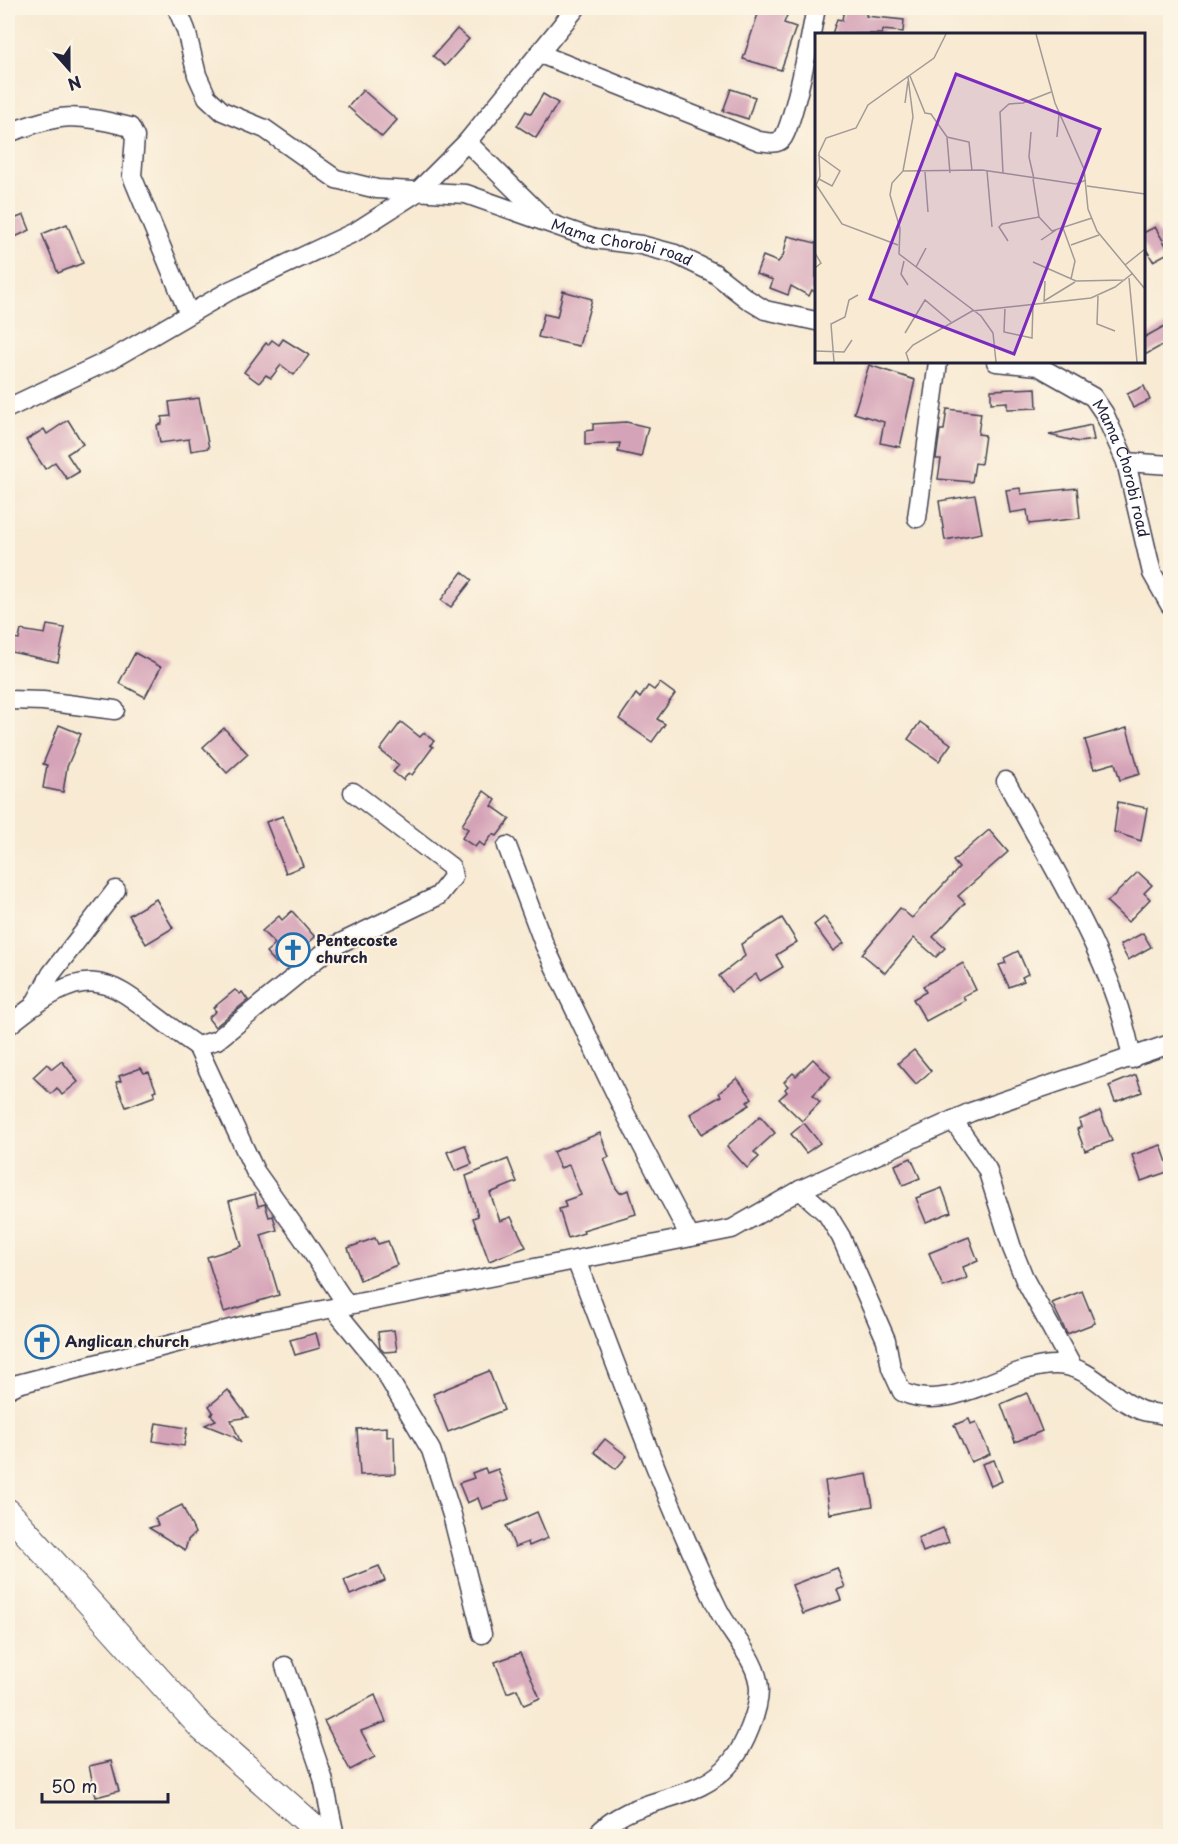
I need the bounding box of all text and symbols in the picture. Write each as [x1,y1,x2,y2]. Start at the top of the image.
inset map [815,33,1145,363]
north arrow [39,39,99,99]
text: N [65,70,85,97]
street label: Mama Chorobi road [548,212,697,271]
street label: Mama Chorobi road [1088,394,1156,539]
place label: Pentecoste church [316,928,398,968]
church icon: Pentecoste church [275,932,311,968]
church icon: Anglican church [24,1324,60,1360]
place label: Anglican church [65,1329,189,1352]
scale bar [42,1766,168,1804]
text: 50 m [51,1772,98,1799]

